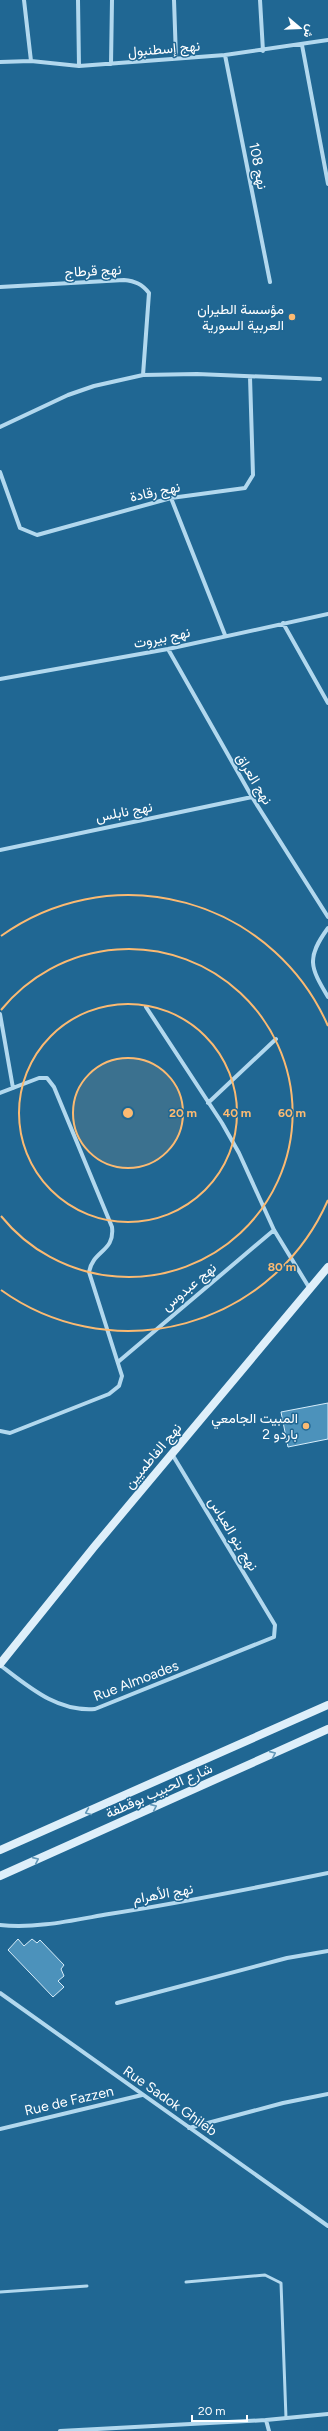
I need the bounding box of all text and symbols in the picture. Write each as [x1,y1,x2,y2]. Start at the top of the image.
north arrow [280,8,320,48]
text: ش [301,23,317,39]
street label: نهج إسطنبول [127,37,201,63]
street label: نهج 108 [243,141,271,191]
street label: نهج قرطاج [64,261,122,283]
place label: مؤسسة الطيران العربية السورية [197,301,284,334]
marker: مؤسسة الطيران العربية السورية [287,312,297,322]
street label: نهج رقادة [128,478,182,508]
street label: نهج بيروت [132,624,192,654]
street label: نهج العراق [230,750,276,809]
street label: نهج نابلس [94,798,154,828]
centre of rings [121,1106,135,1120]
text: 20 m [169,1106,197,1120]
text: 40 m [223,1106,251,1120]
text: 60 m [278,1106,306,1120]
street label: نهج عبدوس [158,1259,221,1316]
text: 80 m [268,1260,296,1274]
place label: المبيت الجامعي باردو 2 [211,1410,298,1443]
street label: نهج الفاطميين [121,1420,187,1494]
marker: المبيت الجامعي باردو 2 [301,1421,311,1431]
street label: نهج بنو العباس [203,1494,262,1575]
street label: Rue Almoades [91,1657,181,1705]
one-way arrow [268,1751,276,1759]
street label: شارع الحبيب بوقطفة [103,1760,216,1824]
one-way arrow [150,1804,158,1812]
one-way arrow [85,1808,92,1816]
one-way arrow [32,1857,39,1865]
street label: نهج الأهرام [131,1880,195,1910]
street label: Rue Sadok Ghileb [120,2062,220,2140]
street label: Rue de Fazzen [23,2082,115,2120]
scale bar [192,2397,247,2423]
text: 20 m [198,2404,226,2418]

